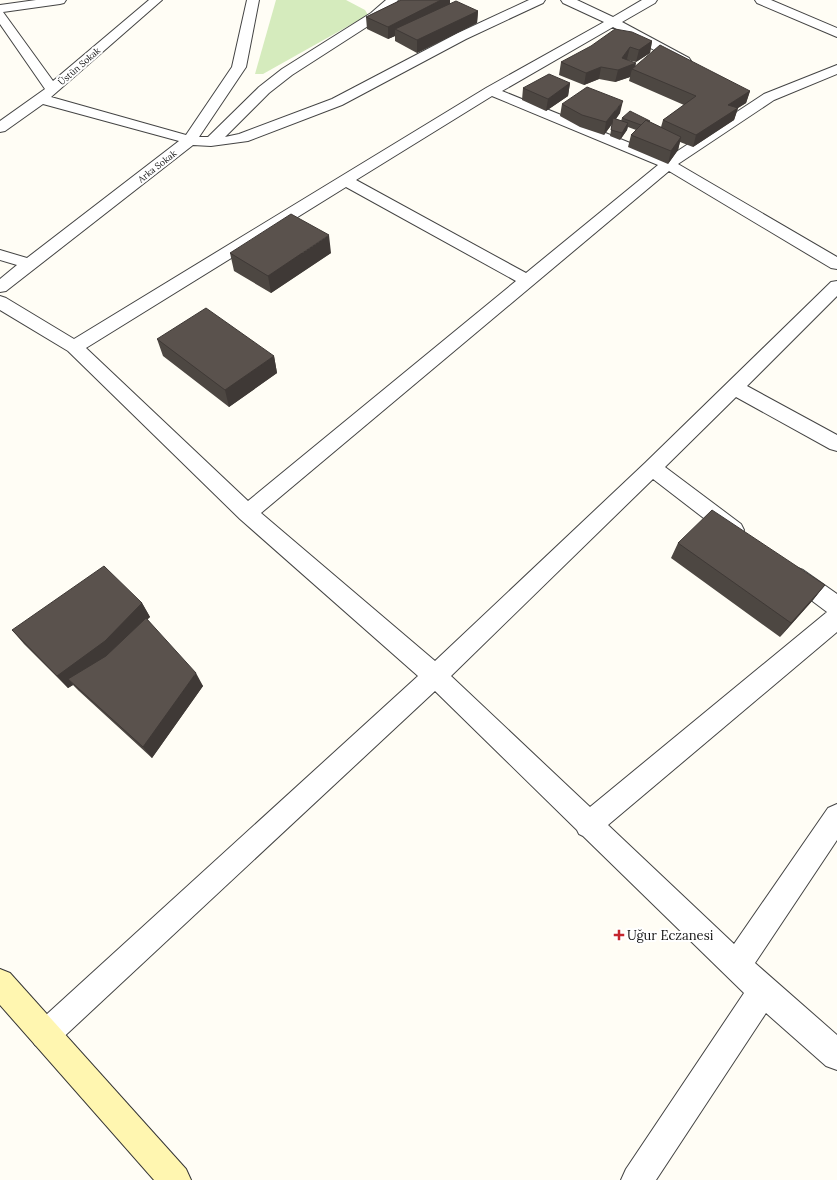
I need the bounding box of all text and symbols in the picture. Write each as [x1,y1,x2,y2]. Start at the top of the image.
street label: Üstün Sokak [55,44,102,87]
street label: Arka Sokak [135,147,179,185]
place label: Uğur Eczanesi [627,927,714,944]
marker: Uğur Eczanesi [614,930,624,940]

